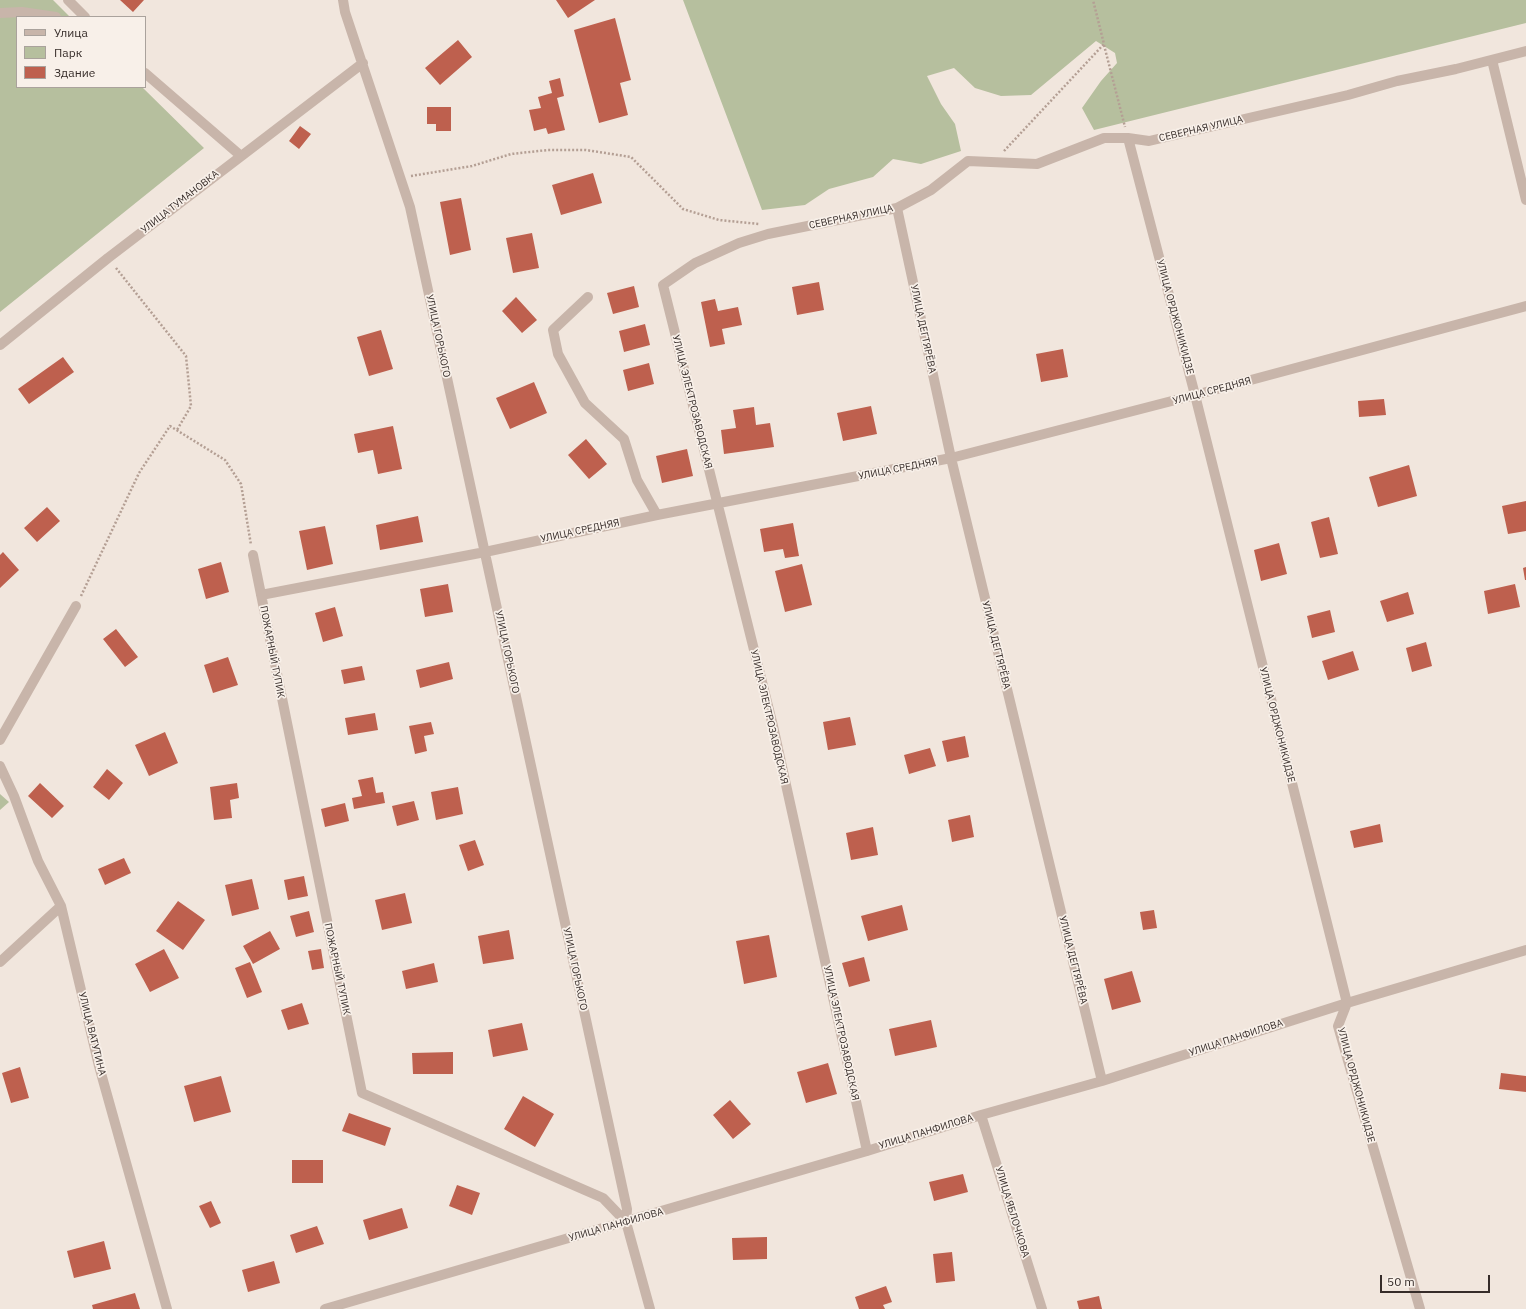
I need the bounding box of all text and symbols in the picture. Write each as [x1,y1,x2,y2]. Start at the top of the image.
legend [16,16,146,88]
text: Улица [54,25,88,40]
text: Парк [54,45,82,60]
text: Здание [54,65,95,80]
street label: СЕВЕРНАЯ УЛИЦА [1158,114,1244,144]
street label: УЛИЦА ТУМАНОВКА [139,168,221,236]
street label: СЕВЕРНАЯ УЛИЦА [808,202,894,232]
street label: УЛИЦА ОРДЖОНИКИДЗЕ [1154,258,1196,376]
street label: УЛИЦА ДЕГТЯРЁВА [908,283,938,375]
street label: УЛИЦА ГОРЬКОГО [423,293,453,379]
street label: УЛИЦА ЭЛЕКТРОЗАВОДСКАЯ [670,334,714,470]
street label: УЛИЦА СРЕДНЯЯ [1171,375,1253,407]
street label: УЛИЦА СРЕДНЯЯ [857,455,939,483]
street label: УЛИЦА СРЕДНЯЯ [539,517,621,545]
street label: УЛИЦА ДЕГТЯРЁВА [979,600,1013,690]
street label: ПОЖАРНЫЙ ТУПИК [257,605,287,699]
street label: УЛИЦА ГОРЬКОГО [492,609,522,695]
street label: УЛИЦА ЭЛЕКТРОЗАВОДСКАЯ [748,649,790,785]
street label: УЛИЦА ОРДЖОНИКИДЗЕ [1257,666,1297,784]
street label: УЛИЦА ДЕГТЯРЁВА [1056,915,1090,1005]
street label: ПОЖАРНЫЙ ТУПИК [321,922,353,1016]
street label: УЛИЦА ГОРЬКОГО [560,926,590,1012]
street label: УЛИЦА ЭЛЕКТРОЗАВОДСКАЯ [821,964,861,1102]
street label: УЛИЦА ВАТУТИНА [76,991,108,1077]
street label: УЛИЦА ПАНФИЛОВА [1187,1017,1285,1059]
street label: УЛИЦА ОРДЖОНИКИДЗЕ [1335,1026,1377,1144]
street label: УЛИЦА ПАНФИЛОВА [877,1112,975,1152]
street label: УЛИЦА ЯБЛОЧКОВА [992,1165,1032,1259]
street label: УЛИЦА ПАНФИЛОВА [567,1206,665,1244]
scale bar [1382,1267,1492,1293]
text: 50 m [1387,1274,1415,1289]

